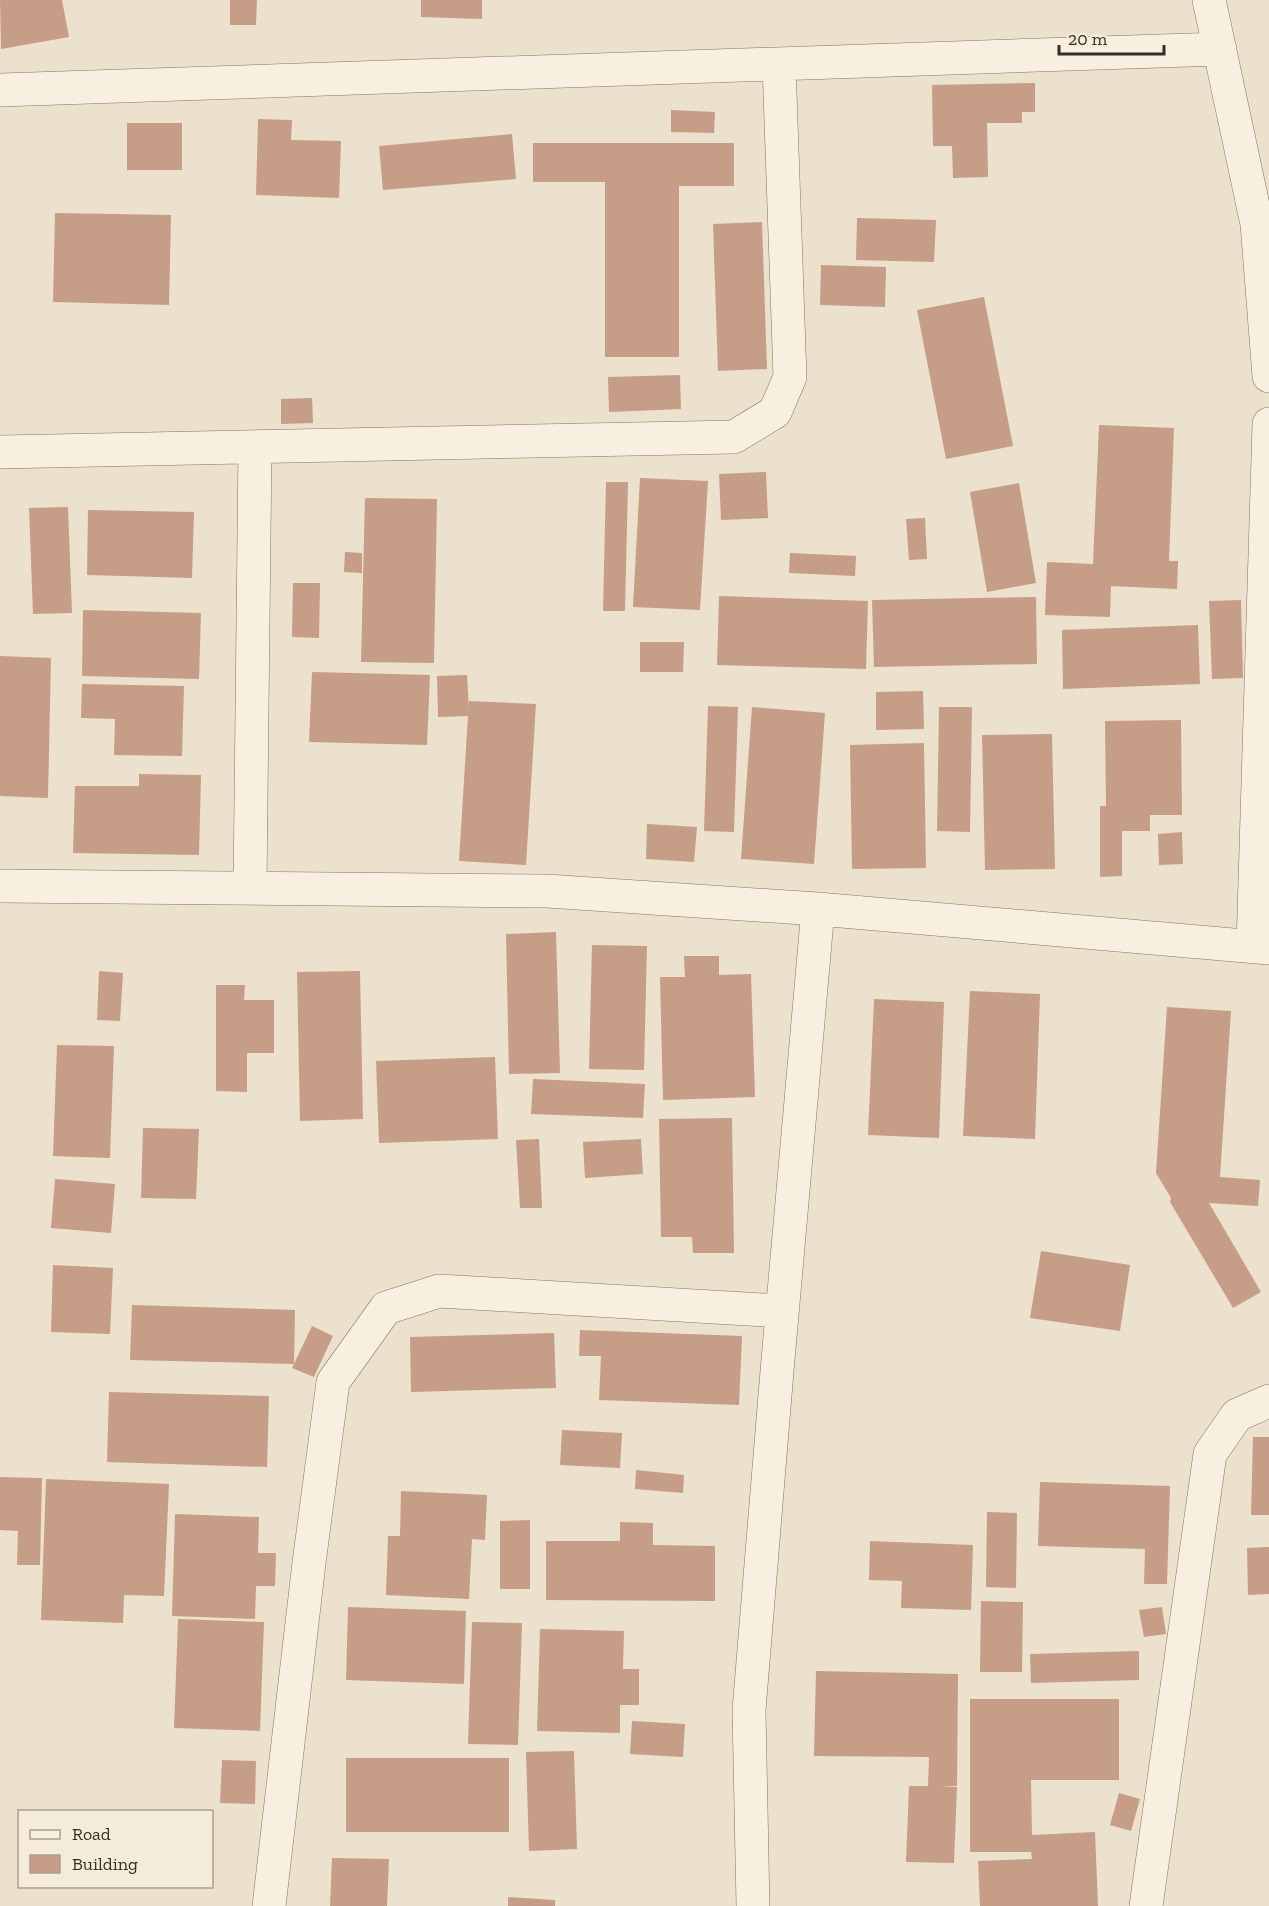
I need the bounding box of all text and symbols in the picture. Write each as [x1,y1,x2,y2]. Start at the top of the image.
scale bar [1059,18,1164,56]
text: 20 m [1068,28,1108,50]
legend [18,1810,213,1888]
text: Road [72,1823,111,1845]
text: Building [72,1853,138,1875]

